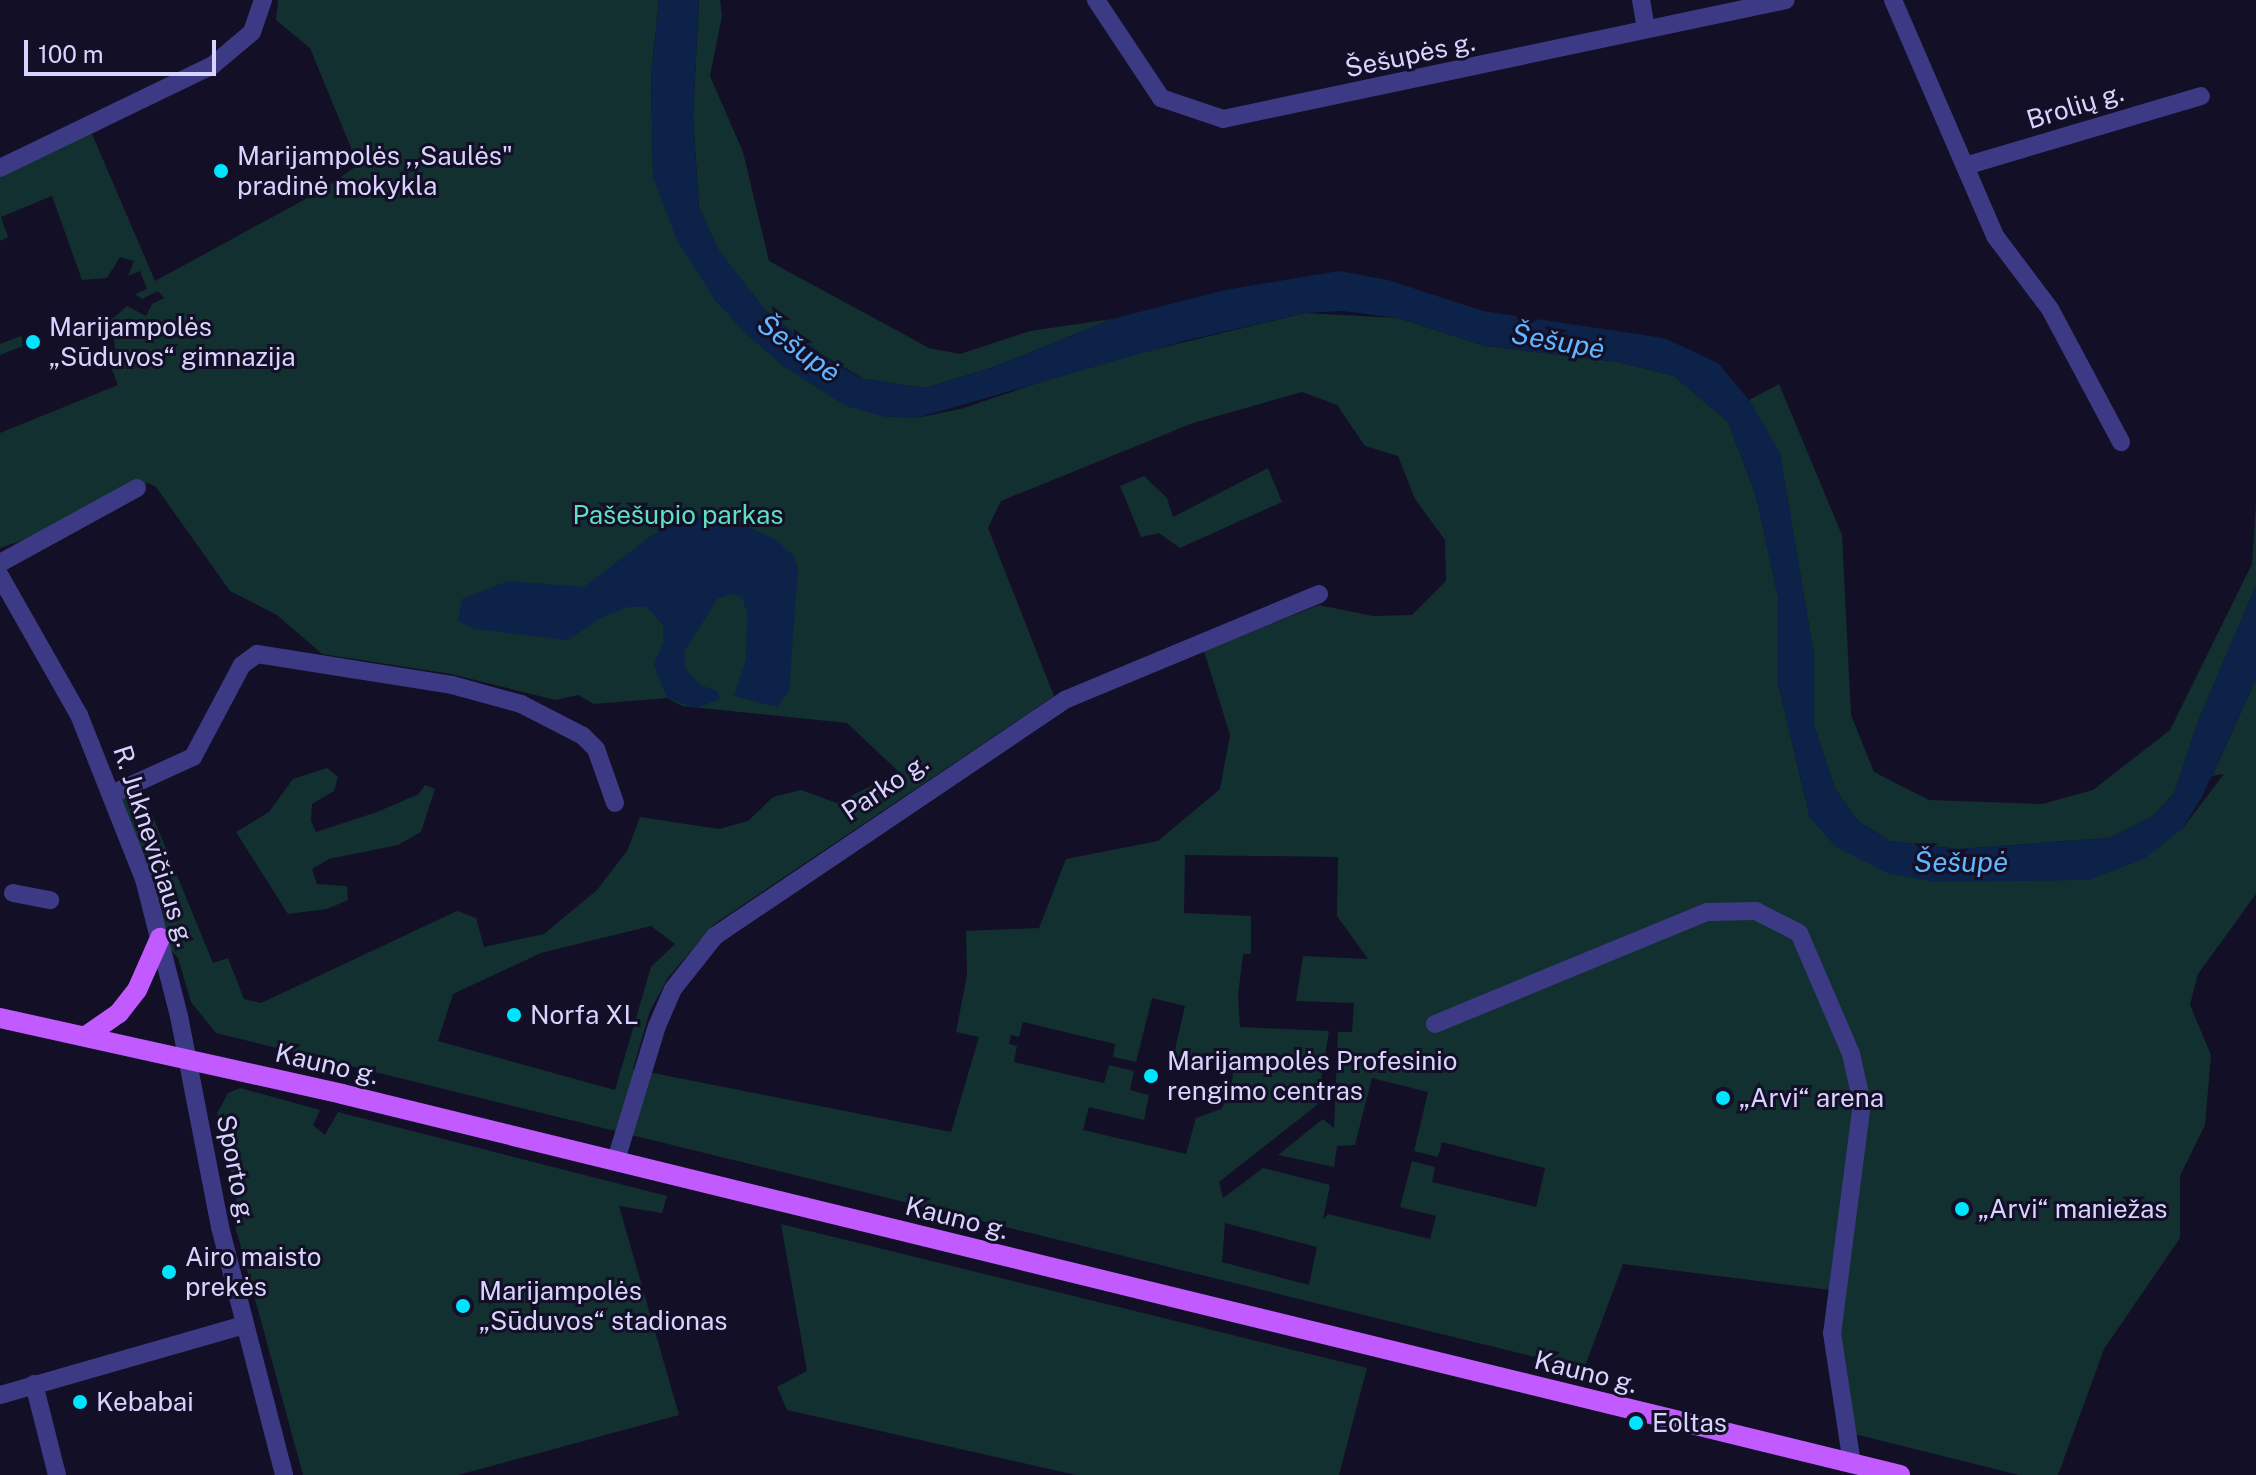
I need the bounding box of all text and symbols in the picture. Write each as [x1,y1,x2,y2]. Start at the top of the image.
scale bar [28,24,220,74]
street label: Šešupės g. [1342,26,1478,84]
text: 100 m [38,40,104,68]
street label: Brolių g. [2023,77,2127,135]
place label: Marijampolės ,,Saulės" pradinė mokykla [237,140,513,202]
marker: Marijampolės ,,Saulės" pradinė mokykla [212,162,230,180]
water label: Šešupė [751,307,847,389]
place label: Marijampolės „Sūduvos“ gimnazija [49,311,296,372]
water label: Šešupė [1509,316,1607,366]
marker: Marijampolės „Sūduvos“ gimnazija [24,333,42,351]
park label: Pašešupio parkas [572,499,784,531]
street label: R. Juknevičiaus g. [107,741,201,951]
street label: Parko g. [836,747,934,827]
water label: Šešupė [1914,845,2008,879]
place label: Norfa XL [530,999,639,1031]
marker: Norfa XL [505,1006,523,1024]
street label: Kauno g. [272,1037,382,1091]
place label: Marijampolės Profesinio rengimo centras [1167,1045,1457,1106]
marker: Marijampolės Profesinio rengimo centras [1142,1067,1160,1085]
place label: „Arvi“ arena [1739,1082,1884,1114]
marker: „Arvi“ arena [1714,1089,1732,1107]
street label: Sporto g. [210,1112,262,1226]
street label: Kauno g. [902,1190,1012,1246]
place label: „Arvi“ maniežas [1978,1193,2168,1225]
marker: „Arvi“ maniežas [1953,1200,1971,1218]
place label: Airo maisto prekės [185,1241,322,1302]
marker: Airo maisto prekės [160,1263,178,1281]
place label: Marijampolės „Sūduvos“ stadionas [479,1275,727,1336]
marker: Marijampolės „Sūduvos“ stadionas [454,1297,472,1315]
street label: Kauno g. [1531,1344,1641,1400]
place label: Kebabai [96,1386,194,1418]
marker: Kebabai [71,1393,89,1411]
place label: Eoltas [1652,1407,1727,1439]
marker: Eoltas [1627,1414,1645,1432]

